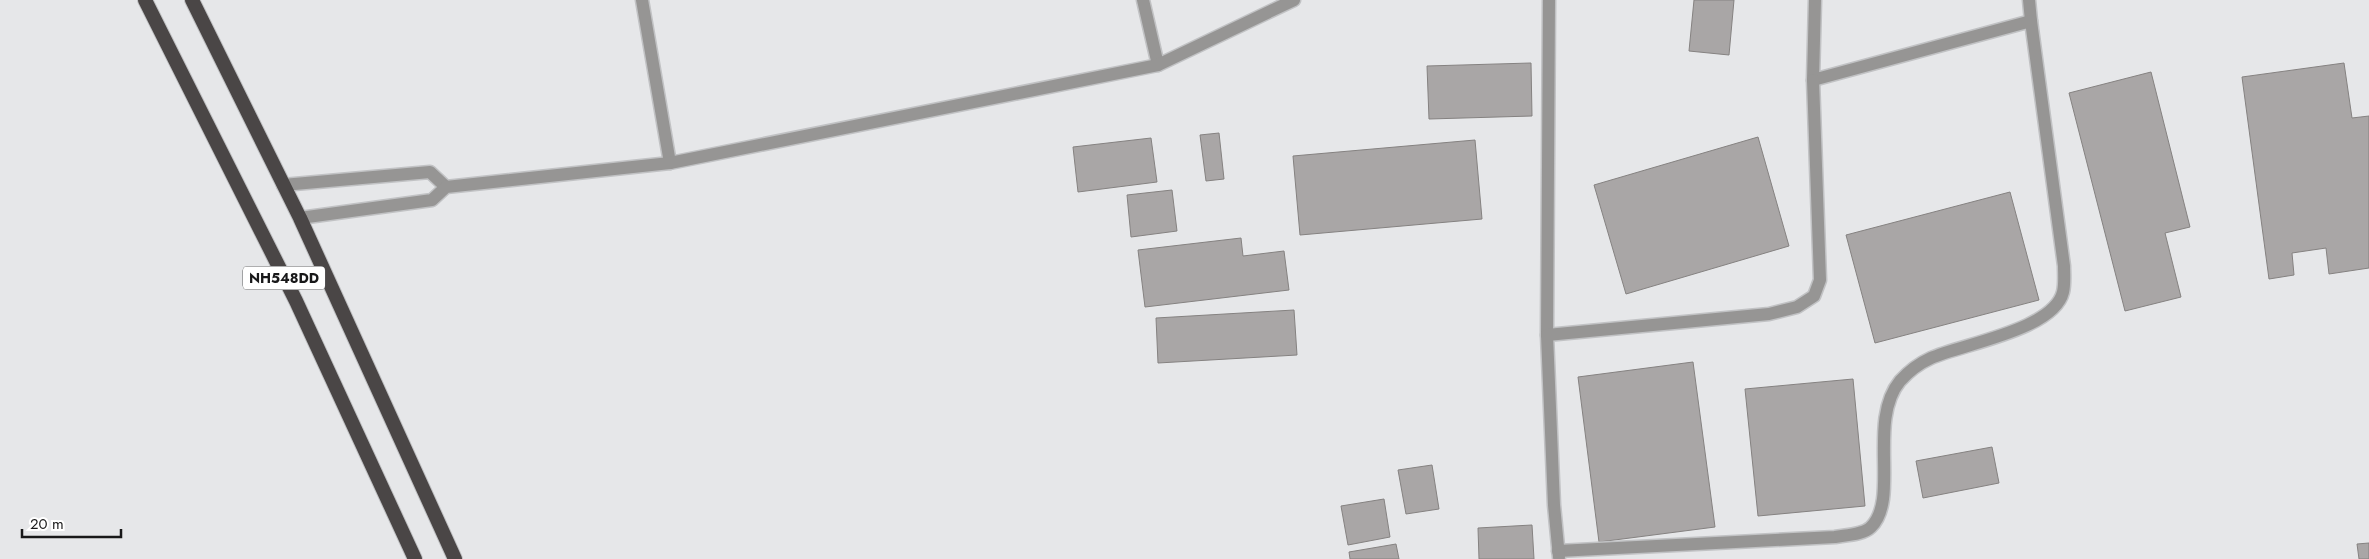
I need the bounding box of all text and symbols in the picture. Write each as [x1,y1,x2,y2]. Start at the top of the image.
road number: NH548DD [243,266,325,290]
scale bar [22,506,121,538]
text: 20 m [30,513,64,535]

